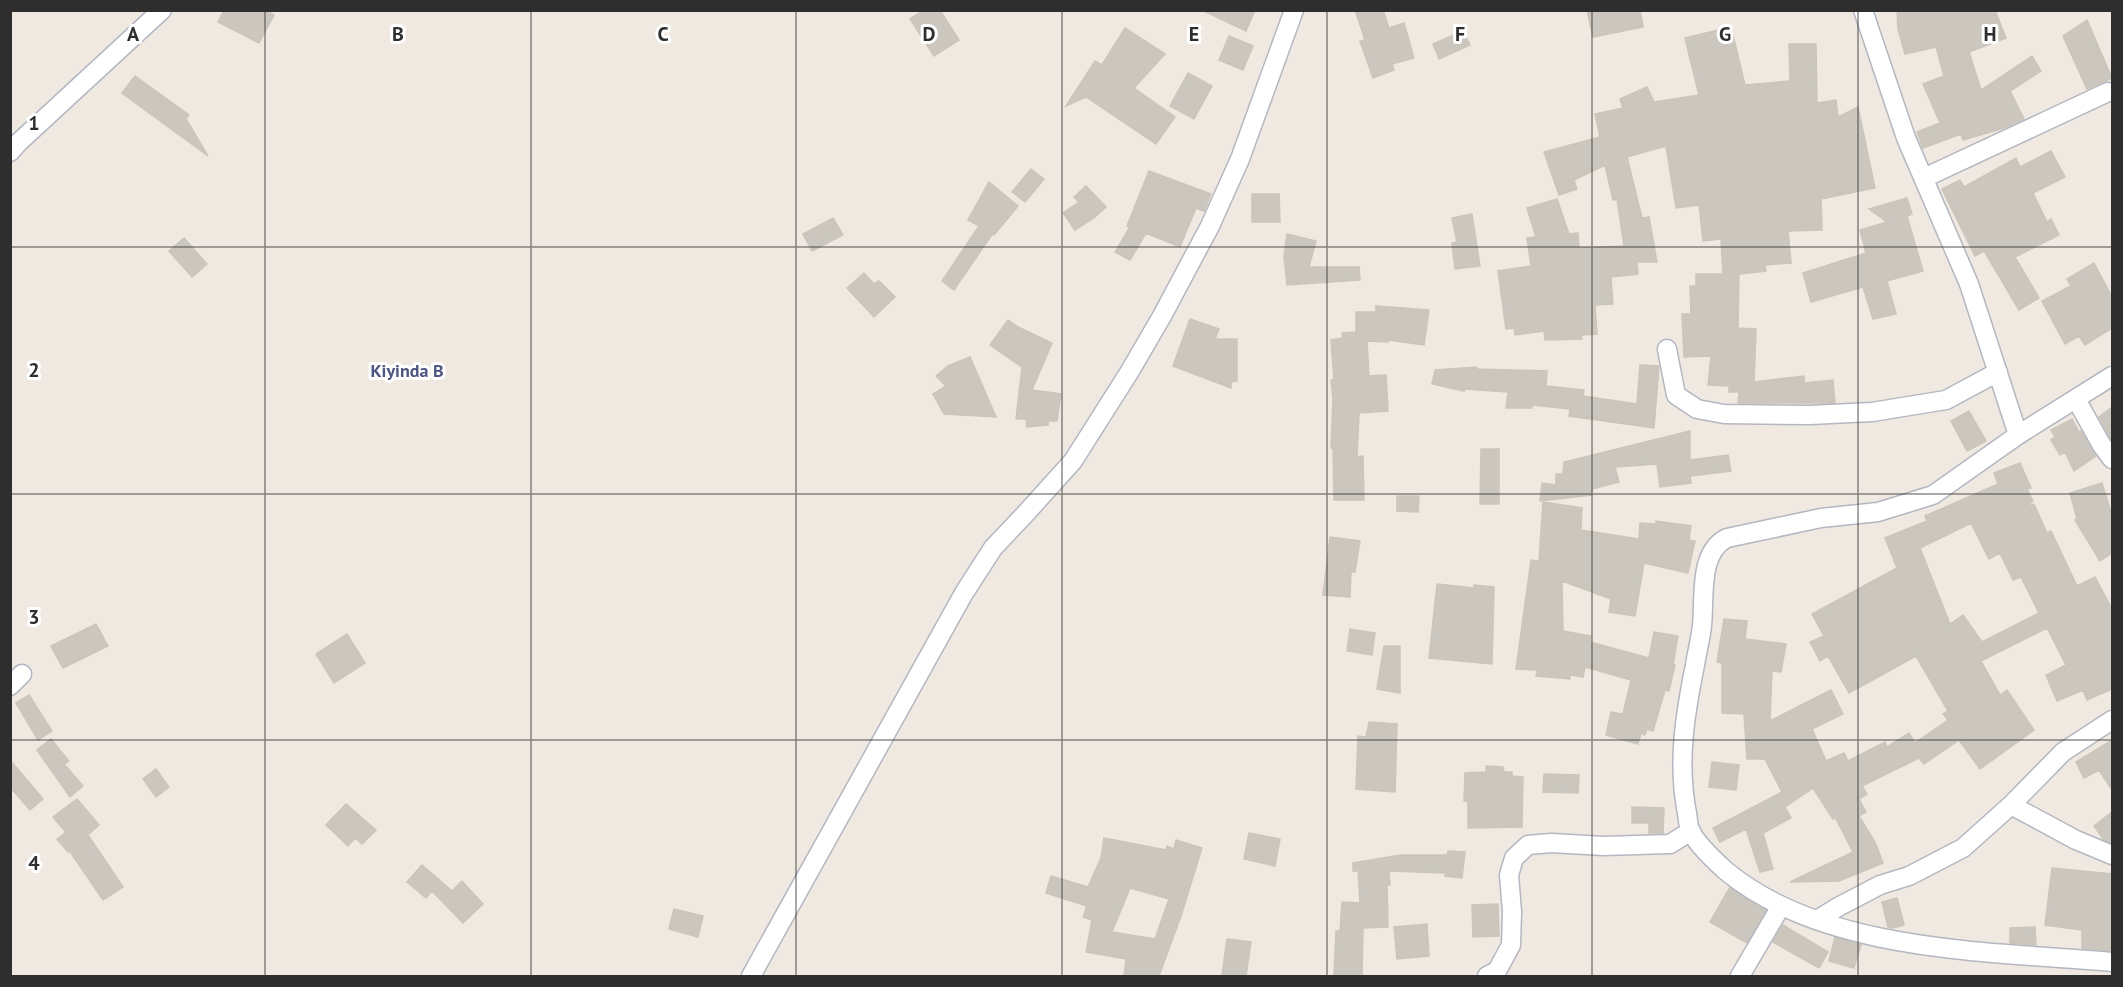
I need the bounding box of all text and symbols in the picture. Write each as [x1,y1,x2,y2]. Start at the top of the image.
text: A [127,21,140,47]
text: B [392,21,404,47]
text: C [657,21,669,47]
text: D [923,21,936,47]
text: E [1189,21,1199,47]
text: F [1455,21,1465,47]
text: G [1719,21,1731,47]
text: H [1983,21,1997,47]
text: 1 [28,110,40,136]
text: 2 [28,357,40,383]
district label: Kiyinda B [370,359,444,382]
text: 3 [28,604,40,630]
text: 4 [28,850,40,876]

